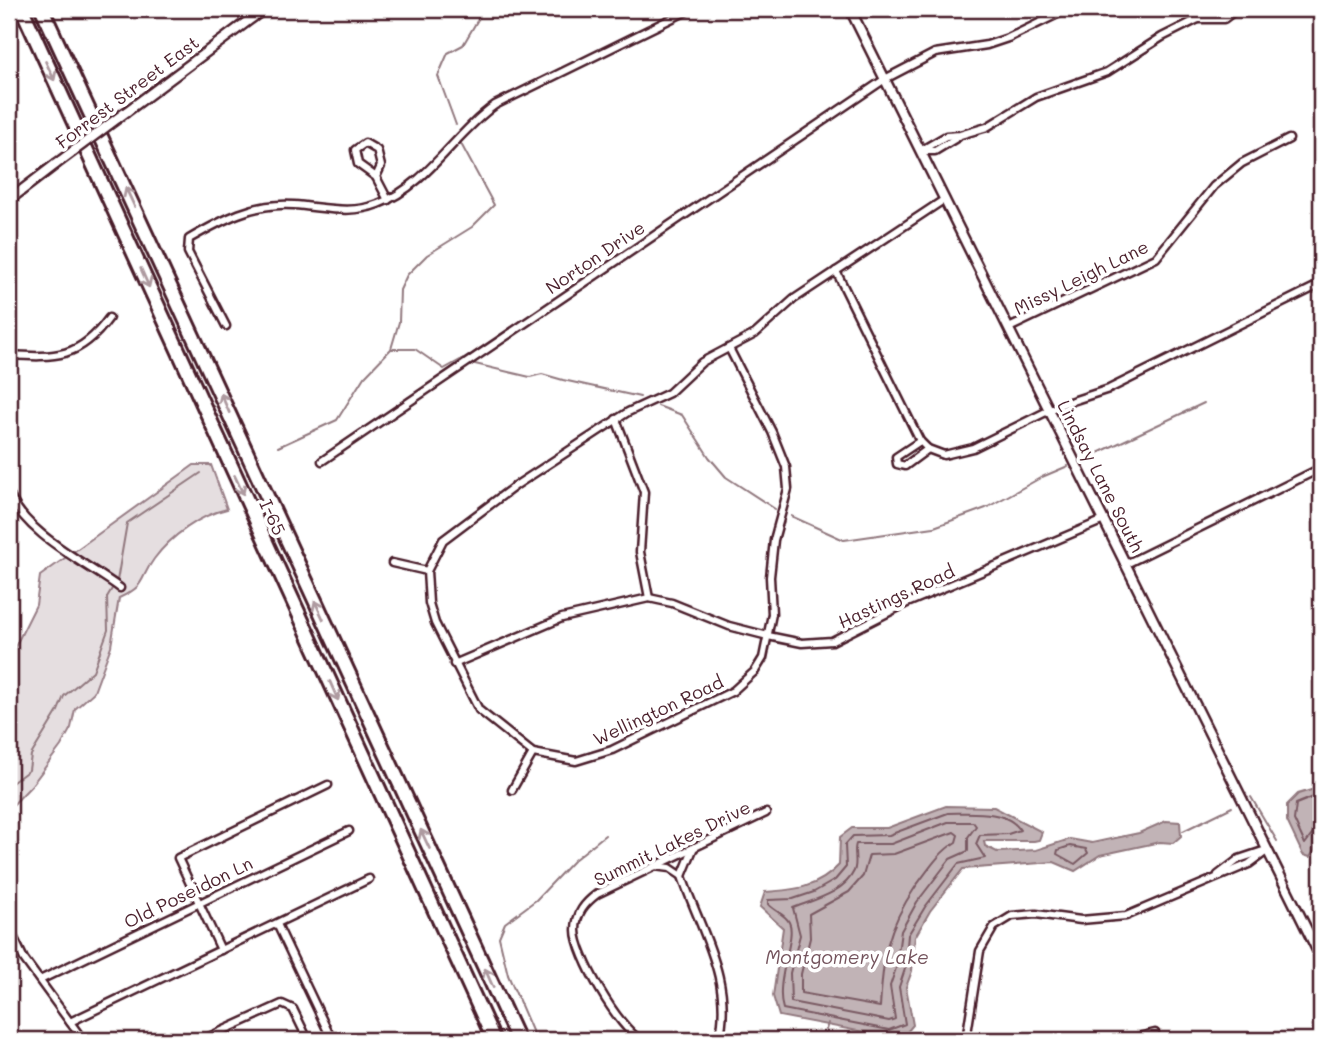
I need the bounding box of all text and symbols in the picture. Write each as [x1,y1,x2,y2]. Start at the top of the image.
street label: Forrest Street East [50,30,204,154]
one-way arrow [44,60,57,81]
one-way arrow [123,187,136,208]
street label: Norton Drive [541,215,649,299]
street label: Missy Leigh Lane [1010,234,1152,320]
one-way arrow [139,266,152,288]
one-way arrow [218,393,231,414]
street label: Lindsay Lane South [1052,396,1150,556]
one-way arrow [233,474,246,495]
street label: I-65 [254,495,292,539]
street label: Hastings Road [834,559,958,633]
one-way arrow [312,600,325,622]
street label: Wellington Road [589,669,727,751]
one-way arrow [328,680,341,701]
street label: Summit Lakes Drive [590,795,754,891]
one-way arrow [418,829,432,850]
street label: Old Poseidon Ln [120,850,256,934]
water label: Montgomery Lake [765,944,929,969]
one-way arrow [482,968,495,989]

